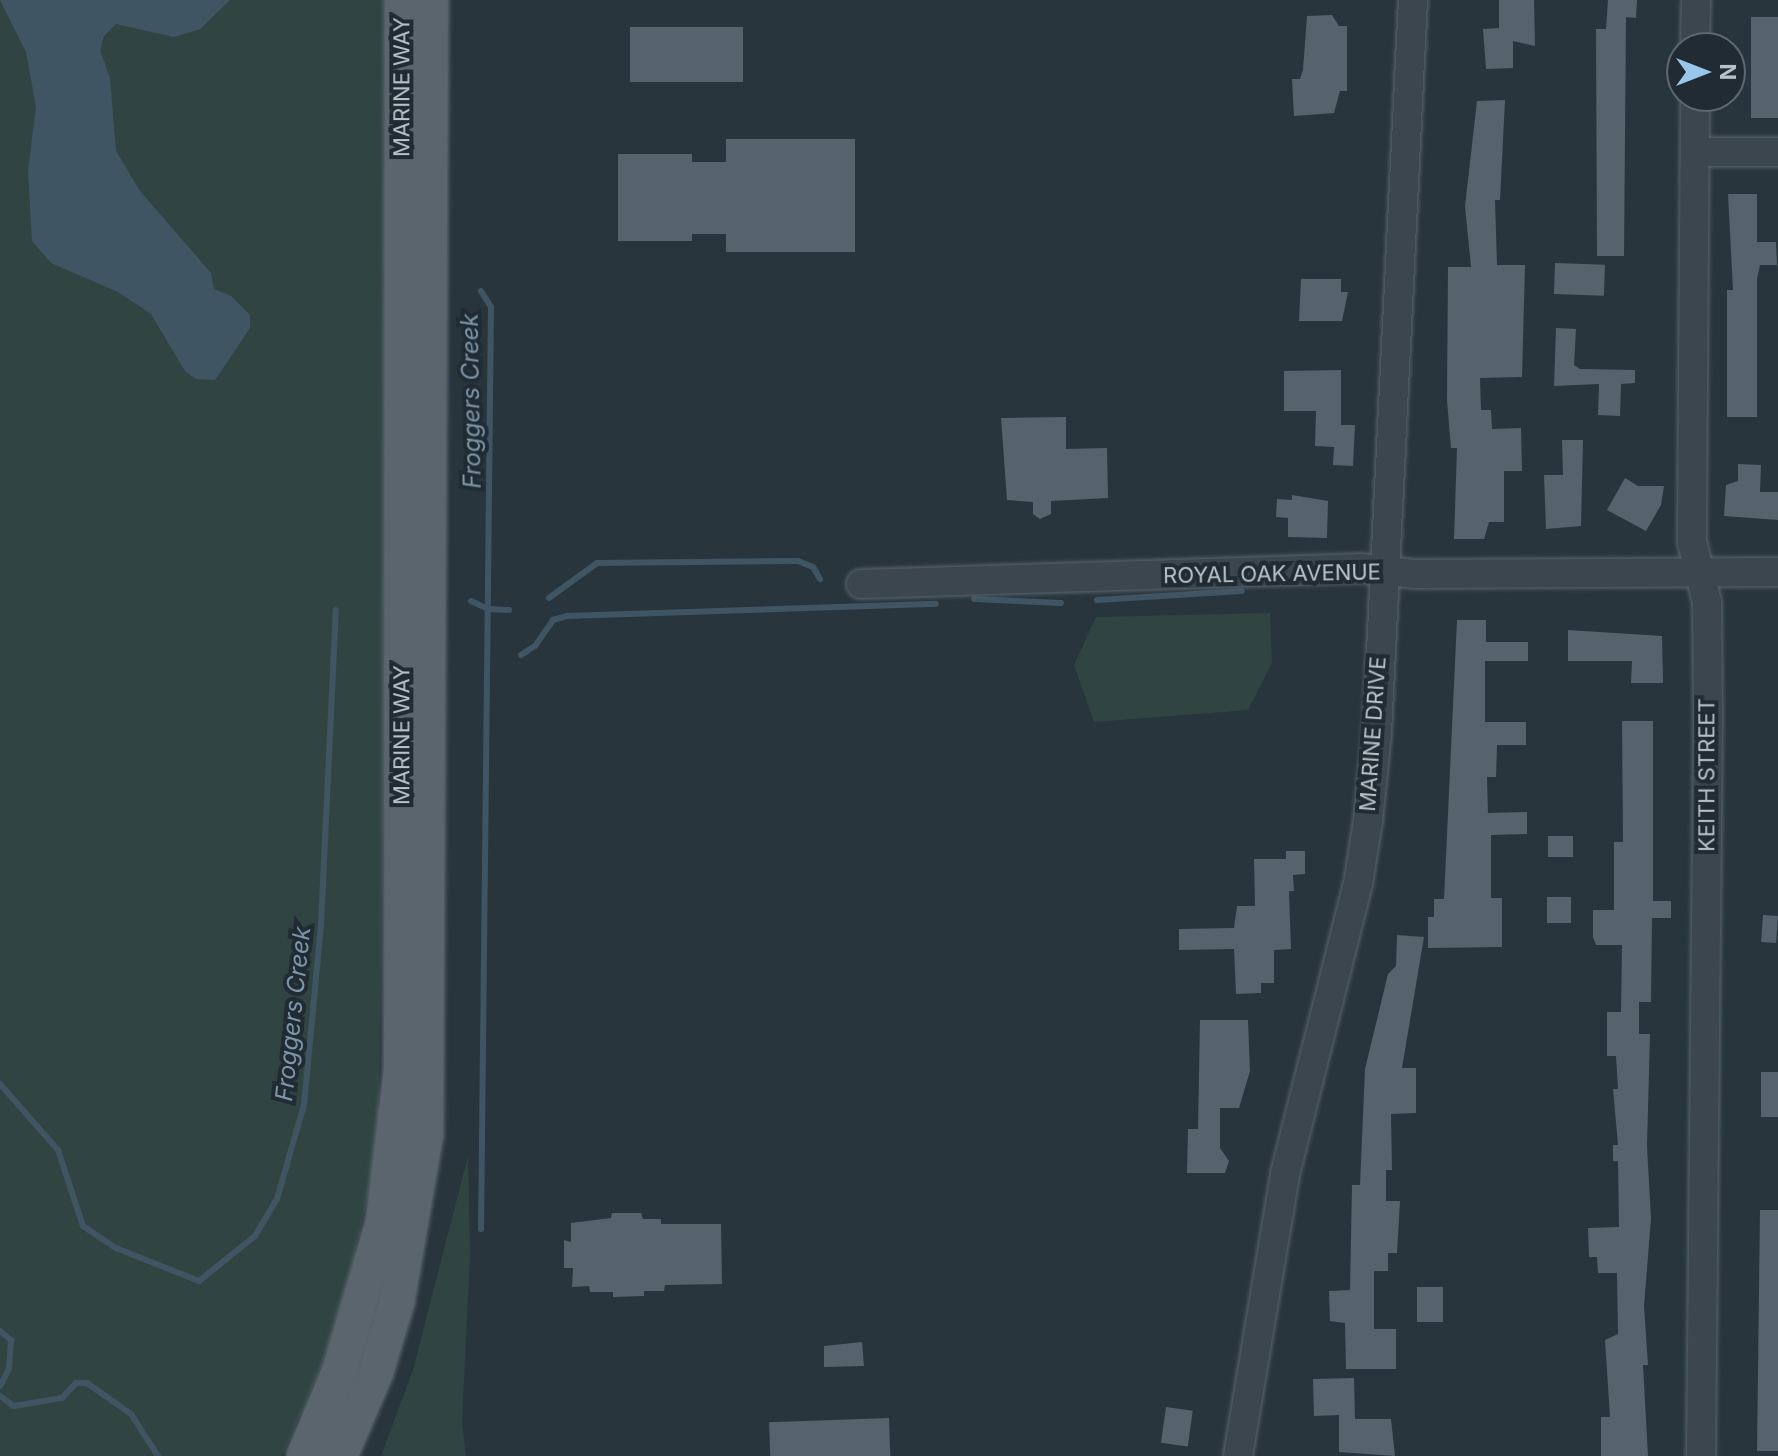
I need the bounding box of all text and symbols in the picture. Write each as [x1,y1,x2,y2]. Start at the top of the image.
street label: MARINE WAY [389,17,415,157]
north arrow [1666,32,1746,112]
text: N [1715,64,1741,80]
water label: Froggers Creek [455,313,487,489]
street label: ROYAL OAK AVENUE [1163,559,1381,589]
street label: MARINE DRIVE [1354,656,1392,812]
street label: MARINE WAY [389,665,415,805]
street label: KEITH STREET [1694,698,1720,852]
water label: Froggers Creek [270,925,316,1103]

